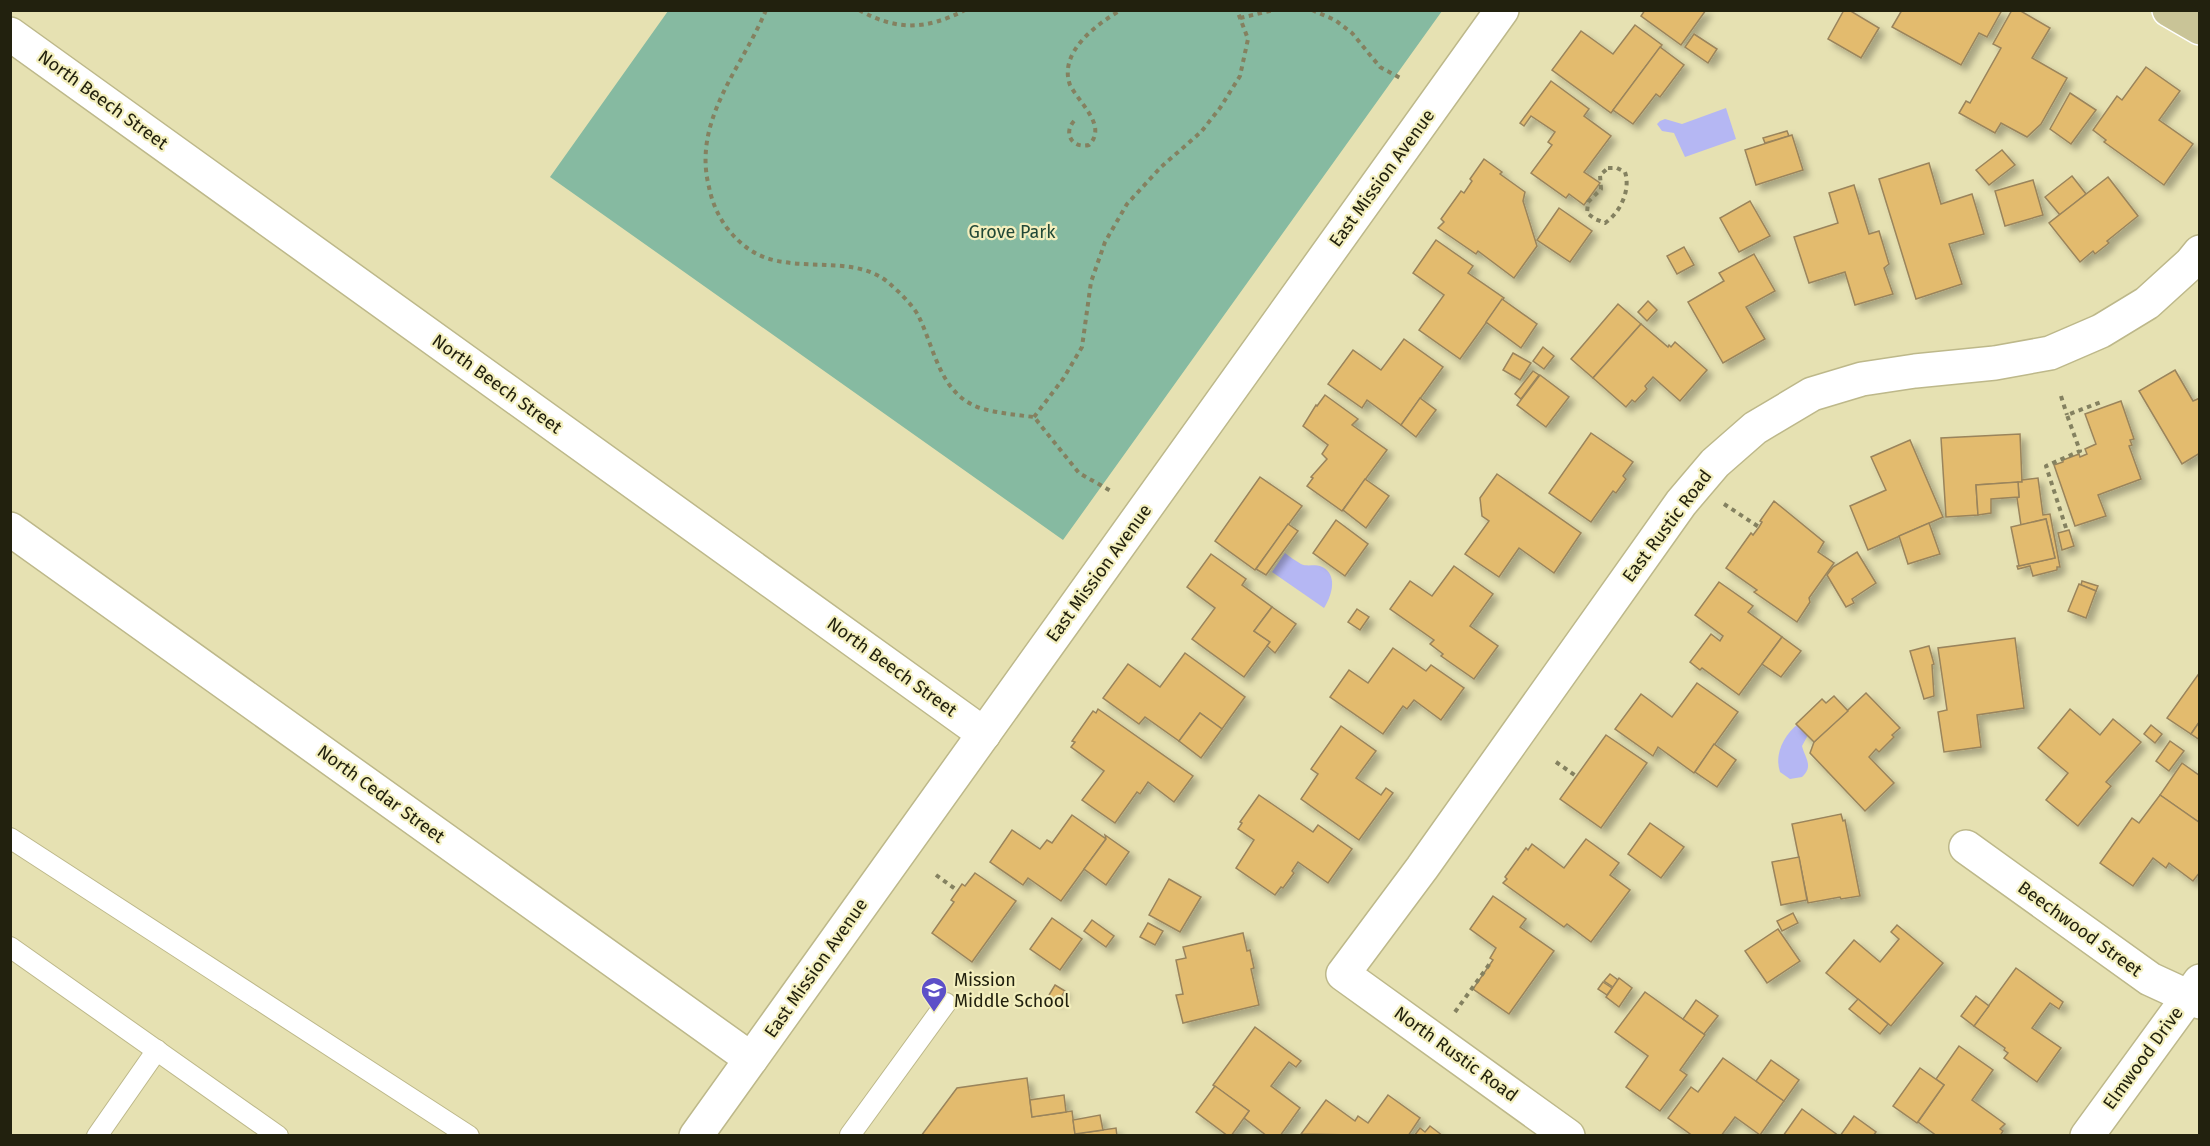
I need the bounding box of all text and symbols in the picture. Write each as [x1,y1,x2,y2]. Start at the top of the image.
street label: North Beech Street [34,46,173,155]
street label: East Mission Avenue [1325,105,1439,251]
park label: Grove Park [969,221,1056,243]
street label: North Beech Street [428,330,567,439]
street label: East Rustic Road [1618,465,1716,587]
street label: East Mission Avenue [1042,500,1156,646]
street label: North Beech Street [823,613,962,722]
street label: North Cedar Street [313,740,449,848]
street label: Beechwood Street [2014,877,2147,982]
street label: East Mission Avenue [760,894,872,1042]
place label: Mission Middle School [954,969,1070,1012]
school or university icon: Mission Middle School [919,975,949,1013]
street label: North Rustic Road [1390,1002,1522,1106]
street label: Elmwood Drive [2098,1002,2188,1114]

